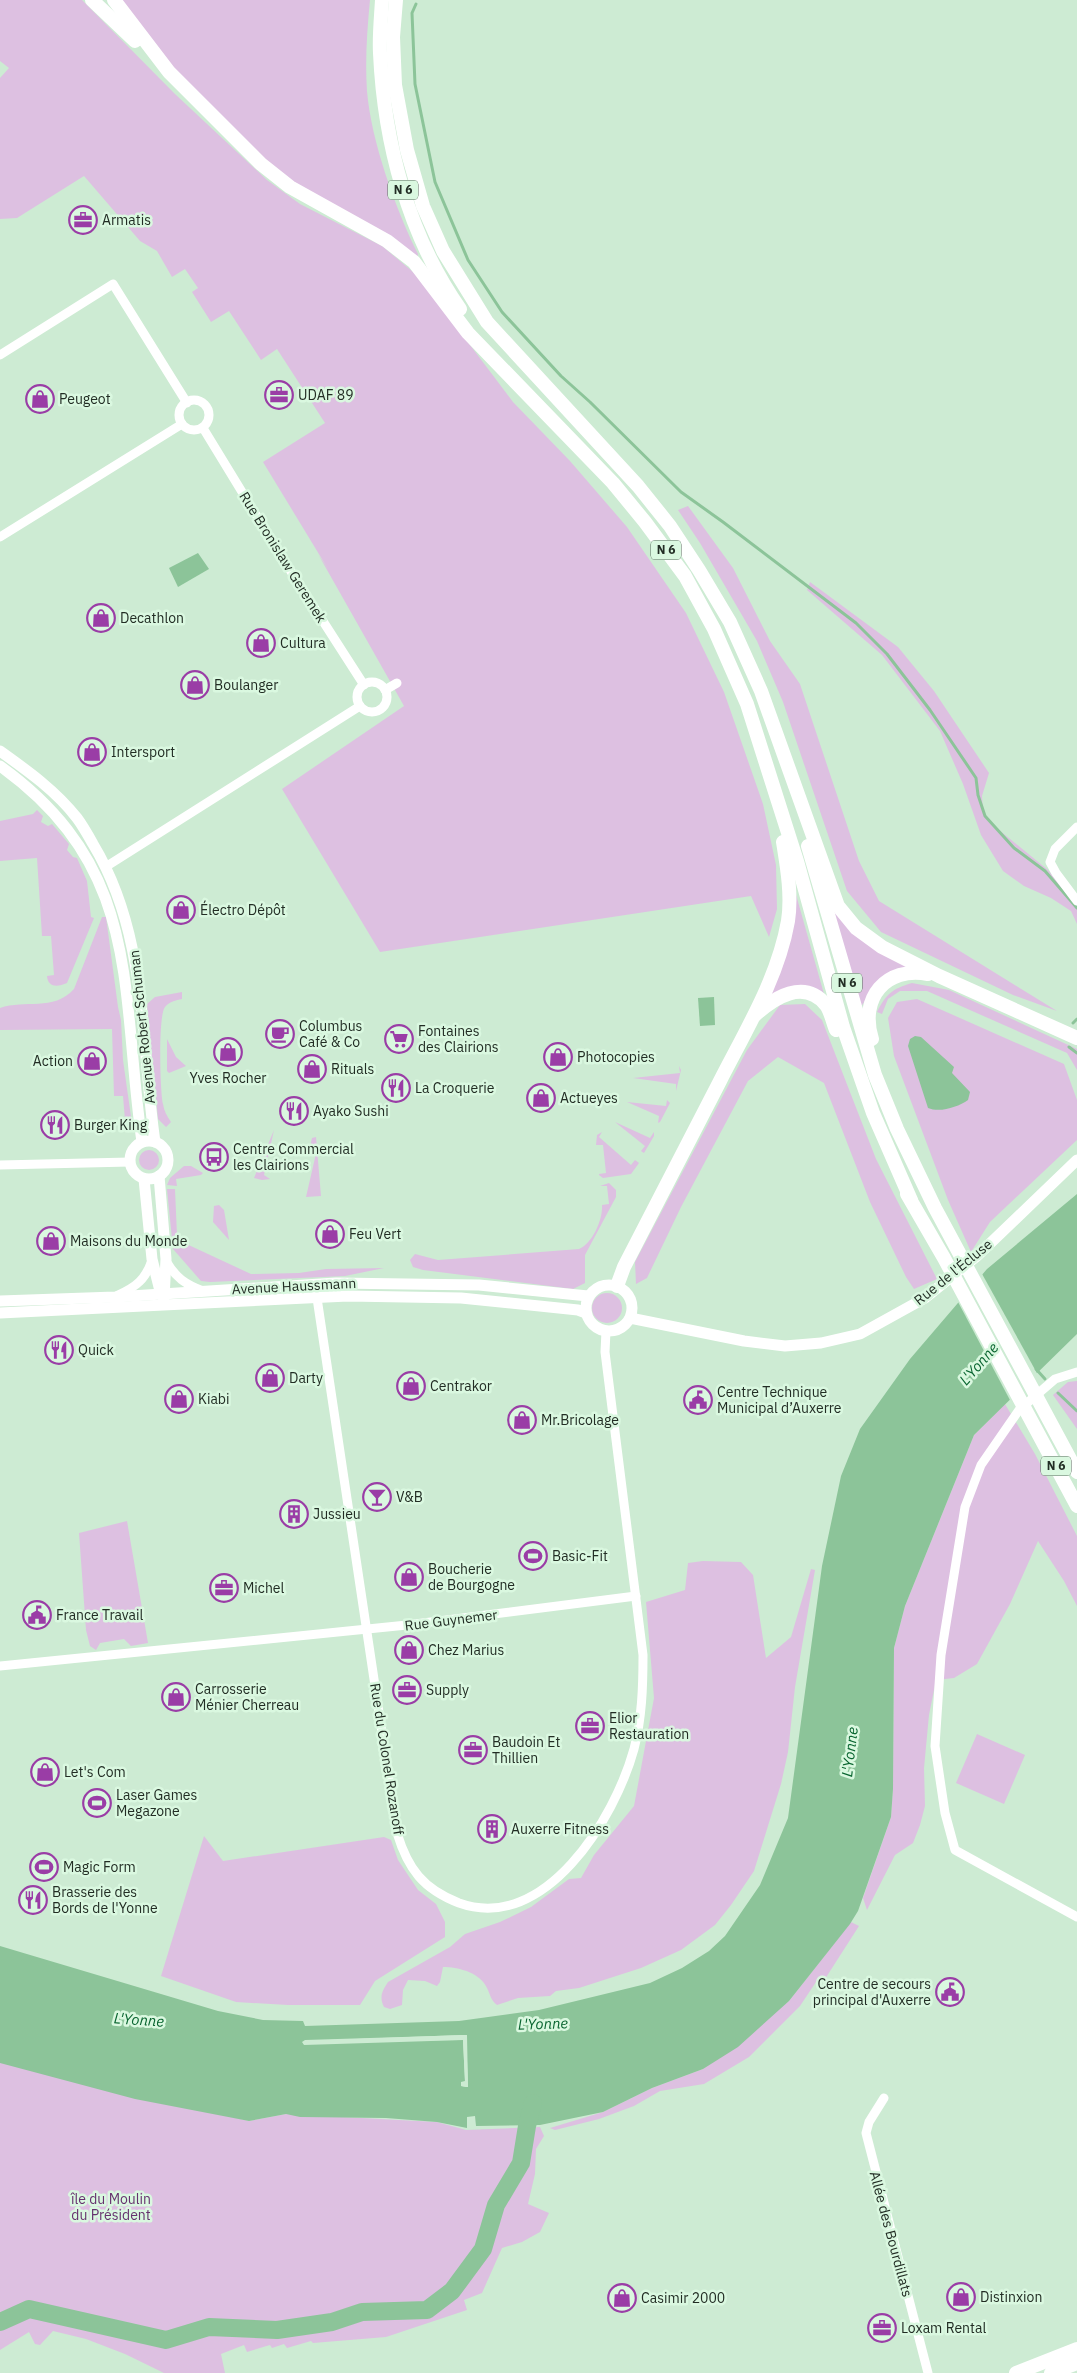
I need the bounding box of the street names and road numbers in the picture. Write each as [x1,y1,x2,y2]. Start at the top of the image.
road number: N 6 [388,180,418,200]
street label: Rue Bronislaw Geremek [235,488,331,626]
road number: N 6 [651,540,681,560]
street label: Avenue Robert Schuman [125,949,159,1105]
road number: N 6 [832,974,862,992]
street label: Rue de l'Écluse [910,1234,996,1309]
street label: Avenue Haussmann [231,1274,357,1298]
road number: N 6 [1041,1456,1071,1475]
street label: Rue Guynemer [404,1605,498,1635]
street label: Rue du Colonel Rozanoff [366,1682,408,1837]
street label: Allée des Bourdillats [866,2169,916,2299]

